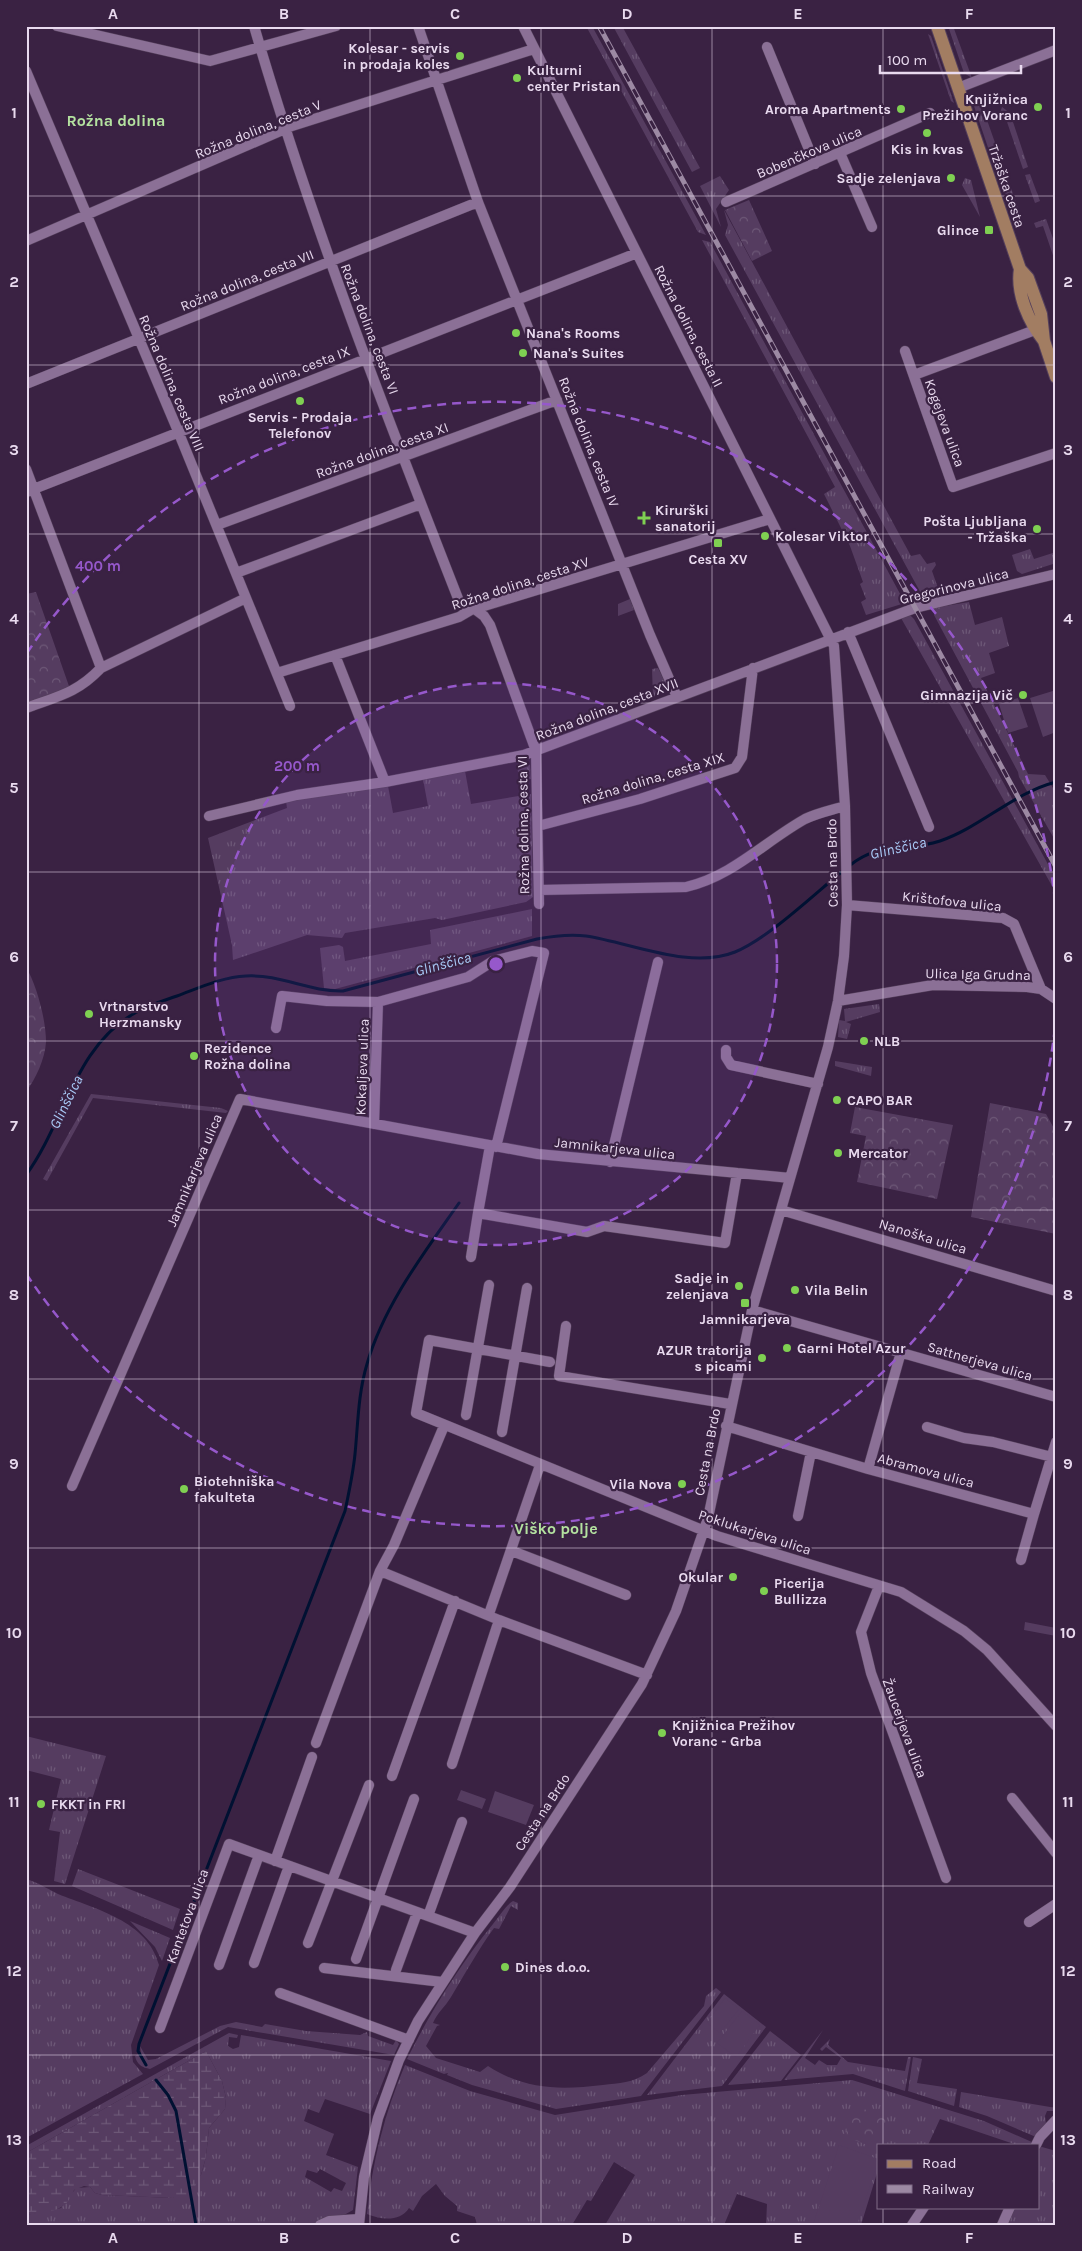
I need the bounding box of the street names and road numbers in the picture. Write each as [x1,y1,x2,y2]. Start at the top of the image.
street label: Rožna dolina, cesta V [193,96,324,163]
street label: Bobenčkova ulica [754,123,864,182]
street label: Tržaška cesta [984,143,1029,230]
street label: Rožna dolina, cesta VII [178,246,316,315]
street label: Rožna dolina, cesta VI [337,261,402,397]
street label: Rožna dolina, cesta II [650,262,727,390]
street label: Rožna dolina, cesta VIII [135,312,208,454]
street label: Rožna dolina, cesta IX [216,342,352,408]
street label: Rožna dolina, cesta IV [555,375,622,510]
street label: Kogejeva ulica [921,377,968,469]
street label: Rožna dolina, cesta XI [314,419,451,482]
street label: Rožna dolina, cesta XV [449,553,591,614]
street label: Gregorinova ulica [898,565,1010,608]
street label: Rožna dolina, cesta XVII [533,674,681,745]
street label: Rožna dolina, cesta XIX [580,749,727,808]
street label: Rožna dolina, cesta VI [514,756,533,894]
street label: Cesta na Brdo [823,819,842,907]
street label: Krištofova ulica [901,888,1003,915]
street label: Ulica Iga Grudna [925,965,1031,984]
street label: Kokaljeva ulica [352,1018,373,1116]
street label: Jamnikarjeva ulica [163,1111,226,1229]
street label: Jamnikarjeva ulica [554,1134,676,1163]
street label: Nanoška ulica [877,1215,969,1258]
street label: Sattnerjeva ulica [925,1338,1034,1385]
street label: Cesta na Brdo [691,1407,724,1497]
street label: Abramova ulica [876,1449,976,1492]
street label: Poklukarjeva ulica [696,1506,813,1559]
street label: Žaucerjeva ulica [879,1676,930,1780]
street label: Cesta na Brdo [511,1770,574,1854]
street label: Kantetova ulica [162,1866,212,1966]

